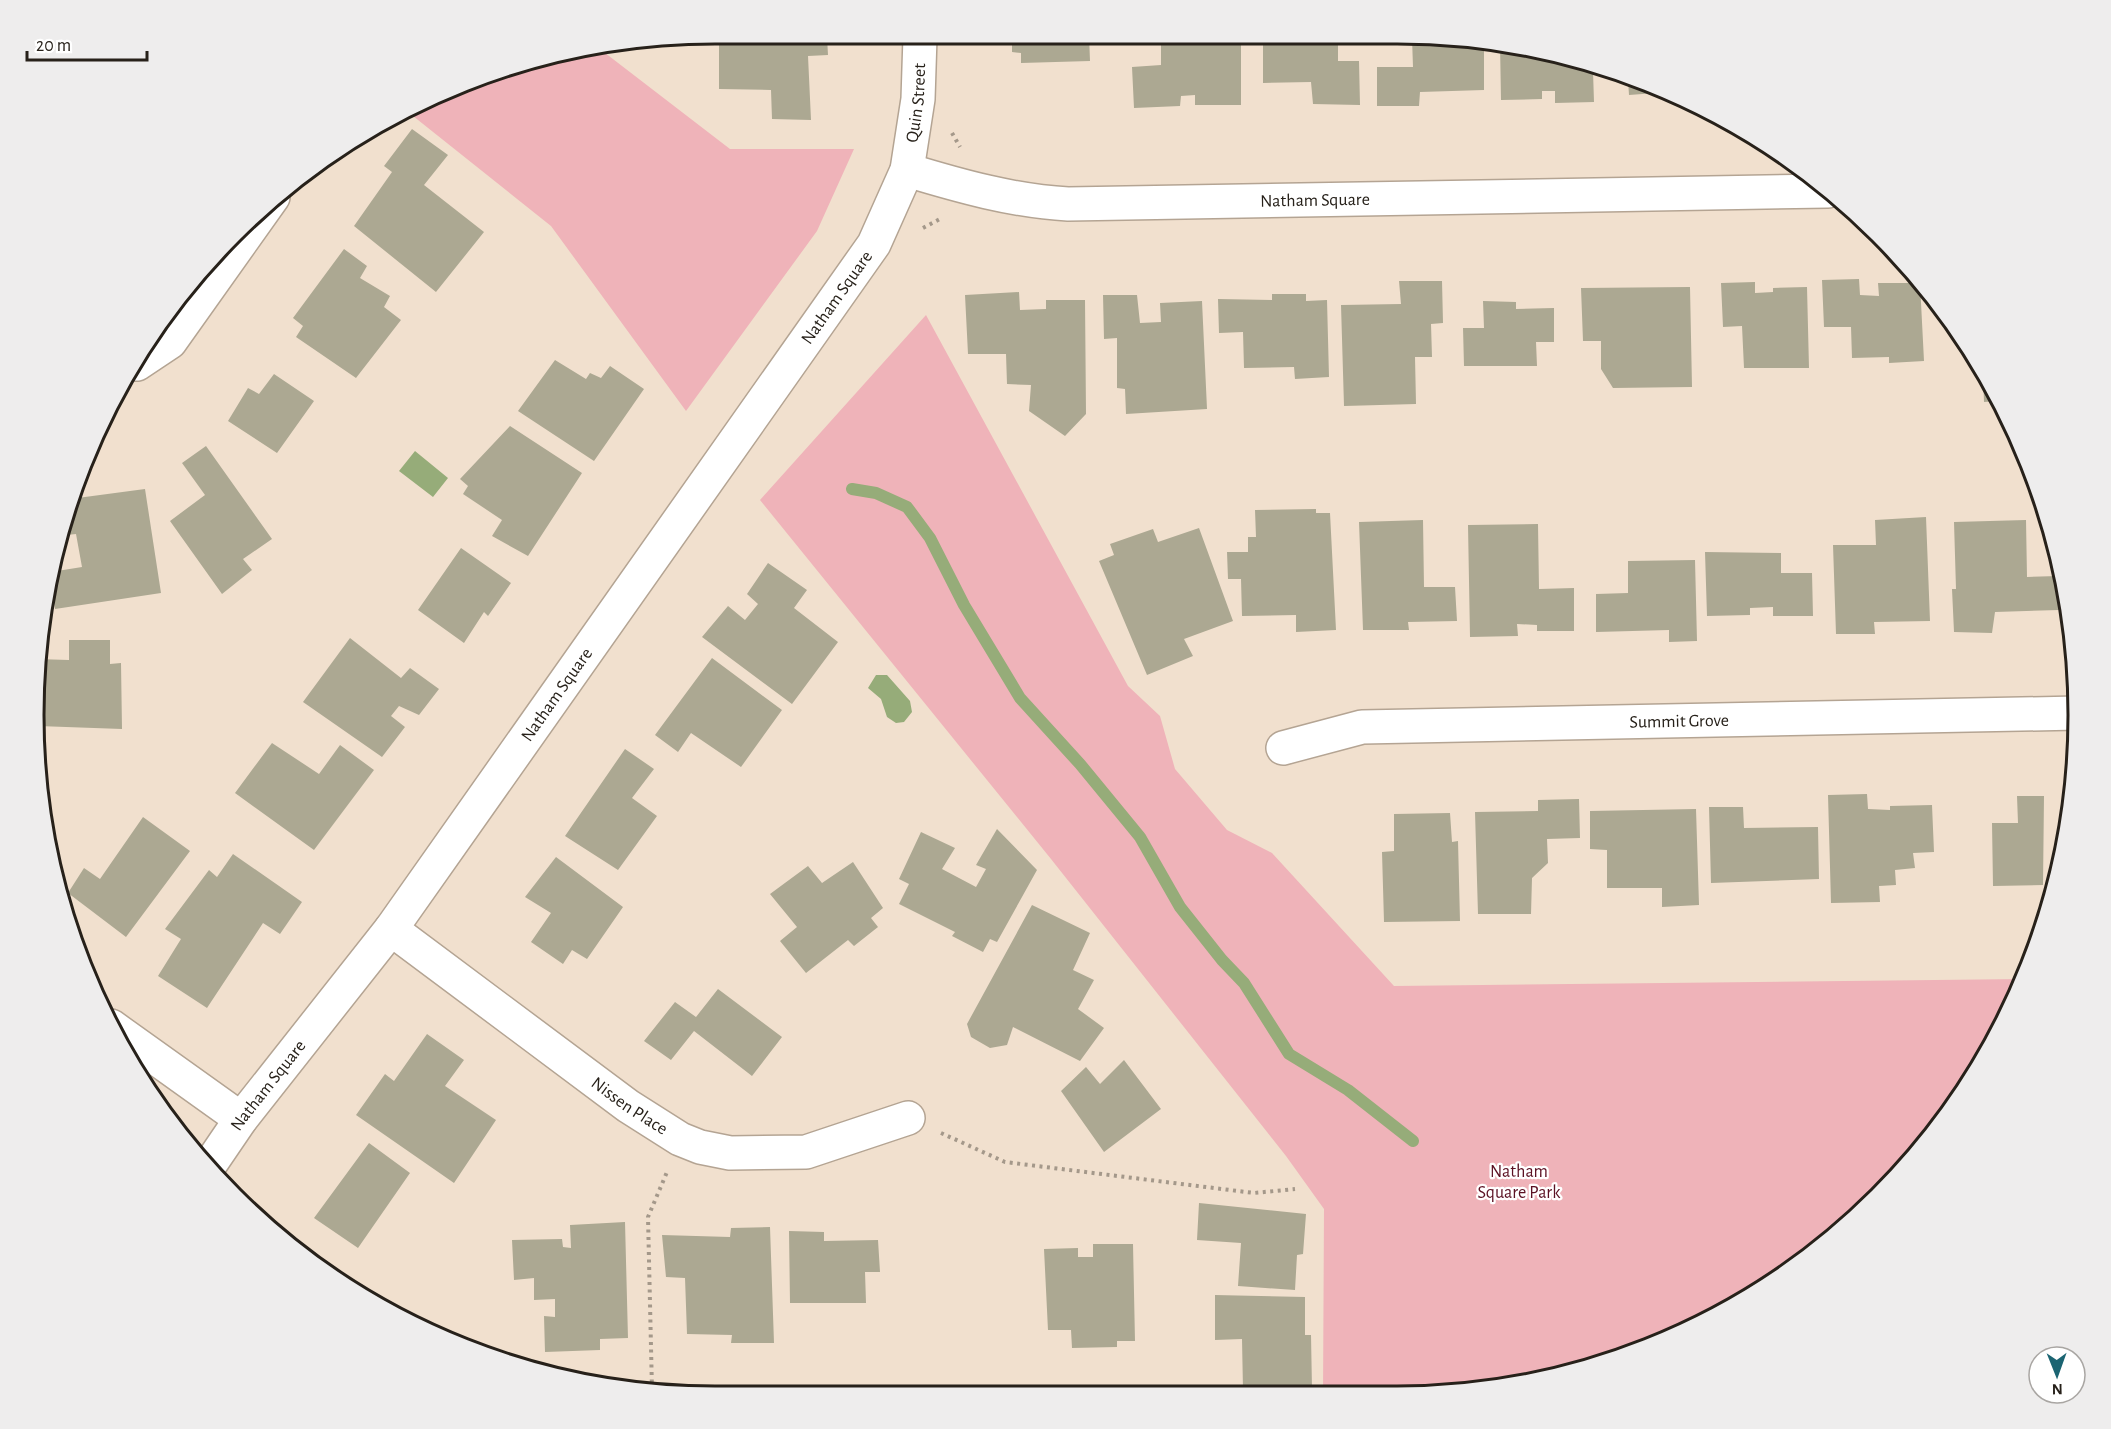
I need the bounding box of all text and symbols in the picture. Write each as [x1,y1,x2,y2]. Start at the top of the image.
scale bar [27,24,147,62]
text: 20 m [36,37,71,55]
street label: Quin Street [903,63,929,144]
street label: Natham Square [1260,191,1370,211]
street label: Natham Square [798,248,876,348]
street label: Natham Square [518,645,596,745]
street label: Summit Grove [1629,712,1729,732]
street label: Natham Square [228,1037,310,1134]
street label: Nissen Place [588,1074,670,1139]
park label: Natham Square Park [1478,1163,1561,1202]
north arrow [2027,1345,2087,1405]
text: N [2052,1381,2063,1397]

